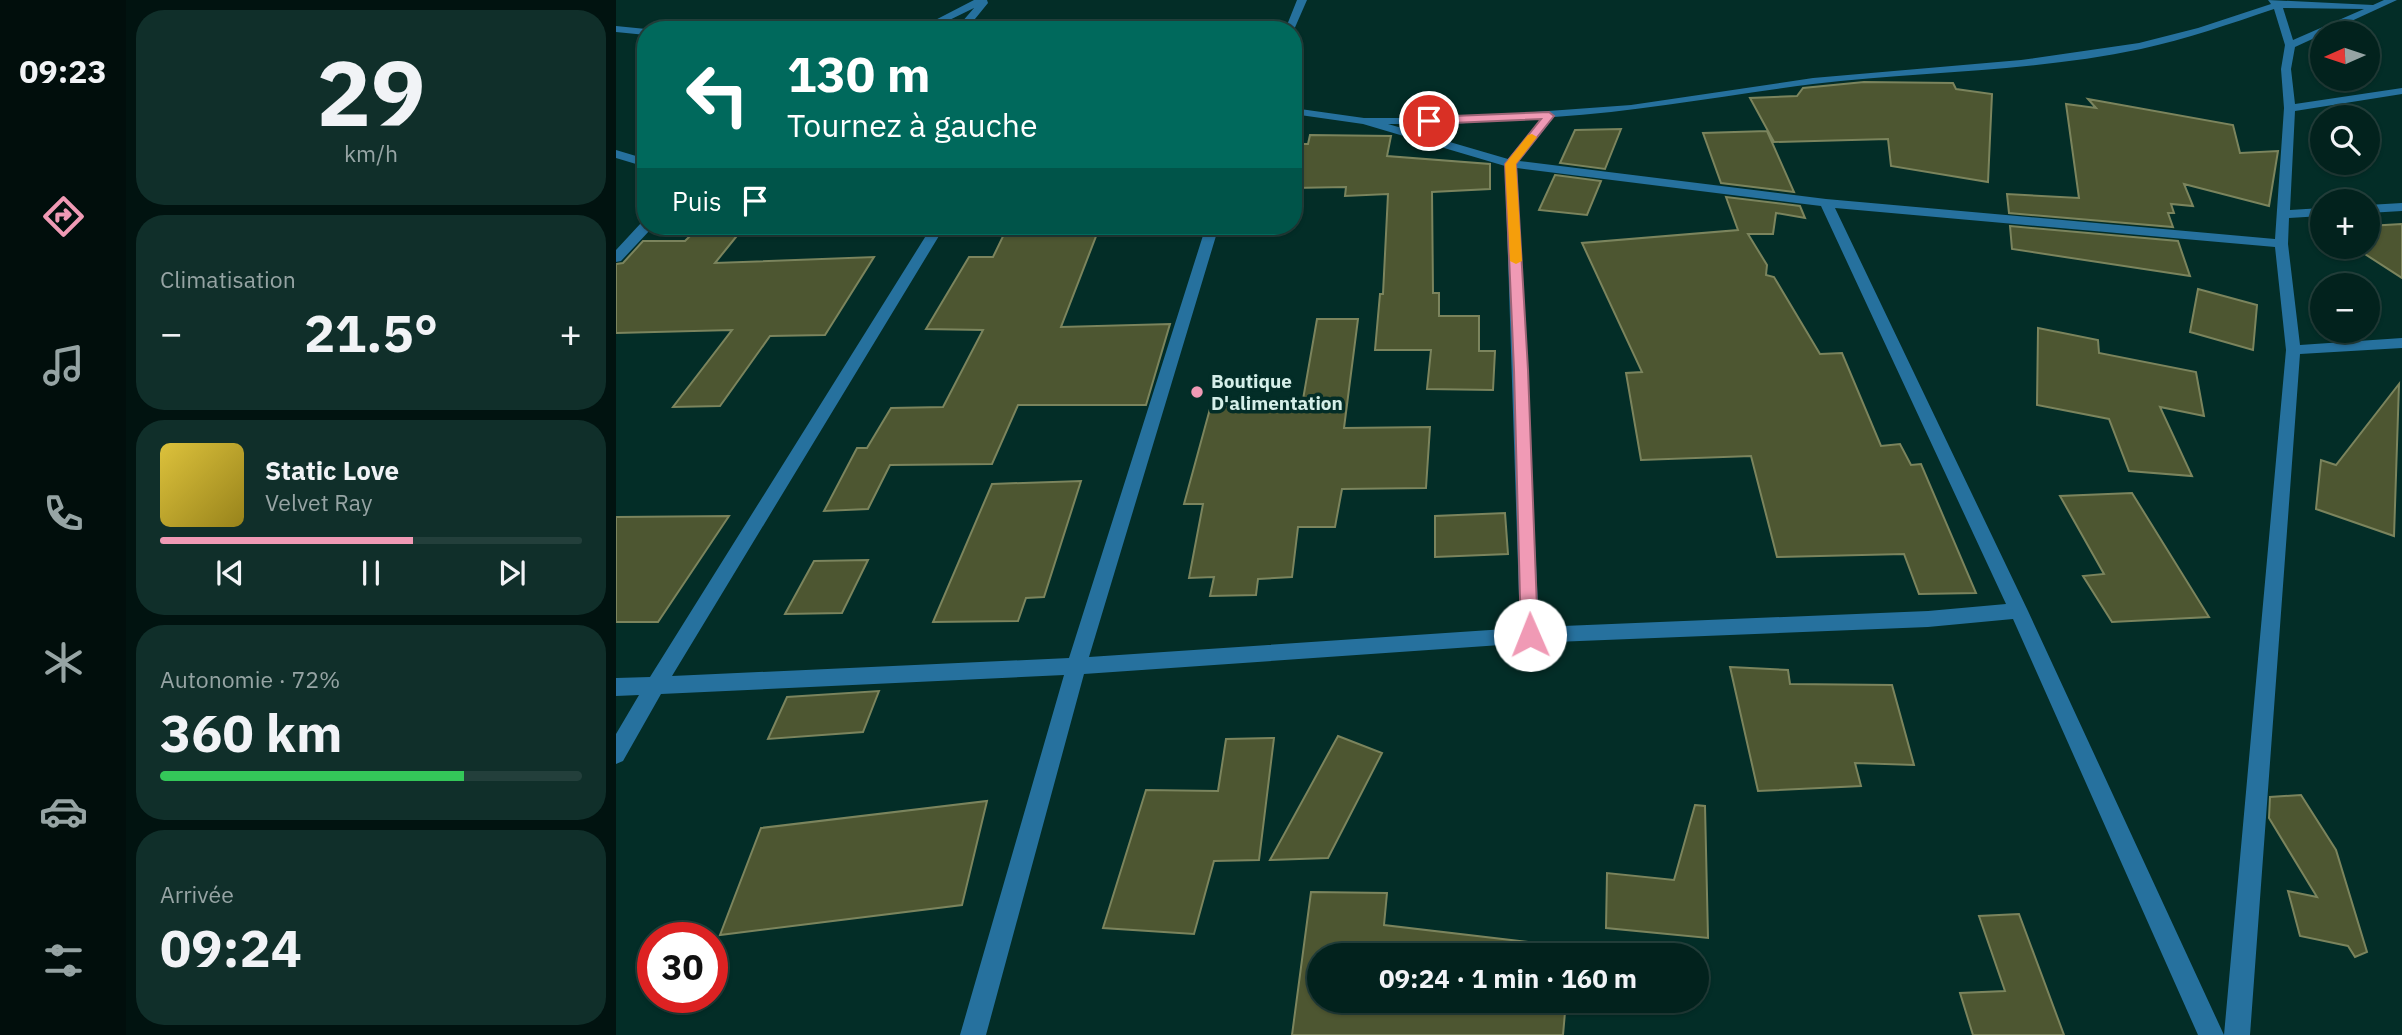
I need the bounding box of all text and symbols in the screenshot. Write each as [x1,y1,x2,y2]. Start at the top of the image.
north arrow [2310,21,2380,91]
map controls [2310,21,2380,343]
text: 29 [316,33,426,151]
text: 130 m [787,42,931,105]
icon: left [672,49,763,140]
text: 09:23 [19,50,107,92]
pin [1399,91,1459,151]
icon: arrive [1410,102,1448,140]
text: Tournez à gauche [787,104,1038,146]
button: search [2310,105,2380,175]
text: km/h [344,138,398,168]
icon: arrive [736,182,774,220]
text: Puis [672,184,722,218]
button: + [2310,189,2380,259]
icon: directions [39,192,88,241]
text: Climatisation [160,264,296,294]
button: − [2310,273,2380,343]
text: 21.5° [304,299,438,366]
text: − [160,308,183,357]
text: + [559,308,582,357]
icon: music [39,341,88,390]
place label: Boutique D'alimentation [1211,369,1343,415]
marker: Boutique D'alimentation [1189,384,1205,400]
text: Static Love [265,453,399,487]
text: Velvet Ray [265,487,372,517]
icon: phone [39,489,88,538]
icon: previous [211,554,249,592]
icon: pause [352,554,390,592]
icon: next [493,554,531,592]
position arrow [1493,598,1567,672]
icon: climate [39,638,88,687]
text: Autonomie · 72% [160,664,340,694]
text: 360 km [160,699,342,766]
icon: car [39,787,88,836]
text: Arrivée [160,879,234,909]
text: 09:24 [160,914,302,981]
speed limit sign: 30 [637,922,728,1013]
icon: filters [39,936,88,985]
text: 09:24 · 1 min · 160 m [1379,961,1637,995]

